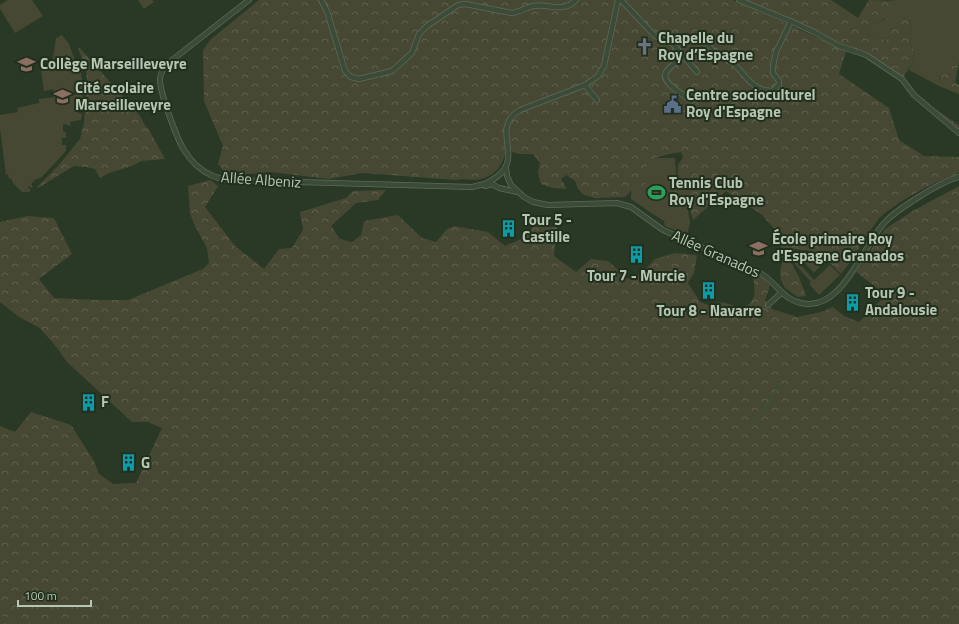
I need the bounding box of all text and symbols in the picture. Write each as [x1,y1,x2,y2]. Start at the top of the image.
place label: Chapelle du Roy d’Espagne [658,26,753,66]
church icon: Chapelle du Roy d’Espagne [635,37,655,57]
place label: Collège Marseilleveyre [40,52,187,75]
school or university icon: Collège Marseilleveyre [17,54,37,74]
place label: Cité scolaire Marseilleveyre [75,76,171,116]
place label: Centre socioculturel Roy d'Espagne [686,83,816,123]
school or university icon: Cité scolaire Marseilleveyre [52,87,72,107]
public building icon: Centre socioculturel Roy d'Espagne [663,94,683,114]
street label: Allée Albeniz [220,165,302,194]
place label: Tennis Club Roy d'Espagne [669,171,764,211]
sports icon: Tennis Club Roy d'Espagne [646,182,666,202]
place label: Tour 5 - Castille [522,208,572,248]
building icon: Tour 5 - Castille [499,219,519,239]
street label: Allée Granados [668,224,764,283]
place label: École primaire Roy d'Espagne Granados [772,227,904,267]
school or university icon: École primaire Roy d'Espagne Granados [749,238,769,258]
building icon: Tour 7 - Murcie [626,245,646,265]
place label: Tour 7 - Murcie [587,264,685,287]
building icon: Tour 8 - Navarre [699,280,719,300]
place label: Tour 9 - Andalousie [865,281,938,321]
building icon: Tour 9 - Andalousie [842,292,862,312]
place label: Tour 8 - Navarre [657,299,762,322]
place label: F [101,390,109,413]
building icon: F [78,392,98,412]
place label: G [141,451,150,474]
building icon: G [118,453,138,473]
scale bar [18,582,91,608]
text: 100 m [24,586,57,605]

